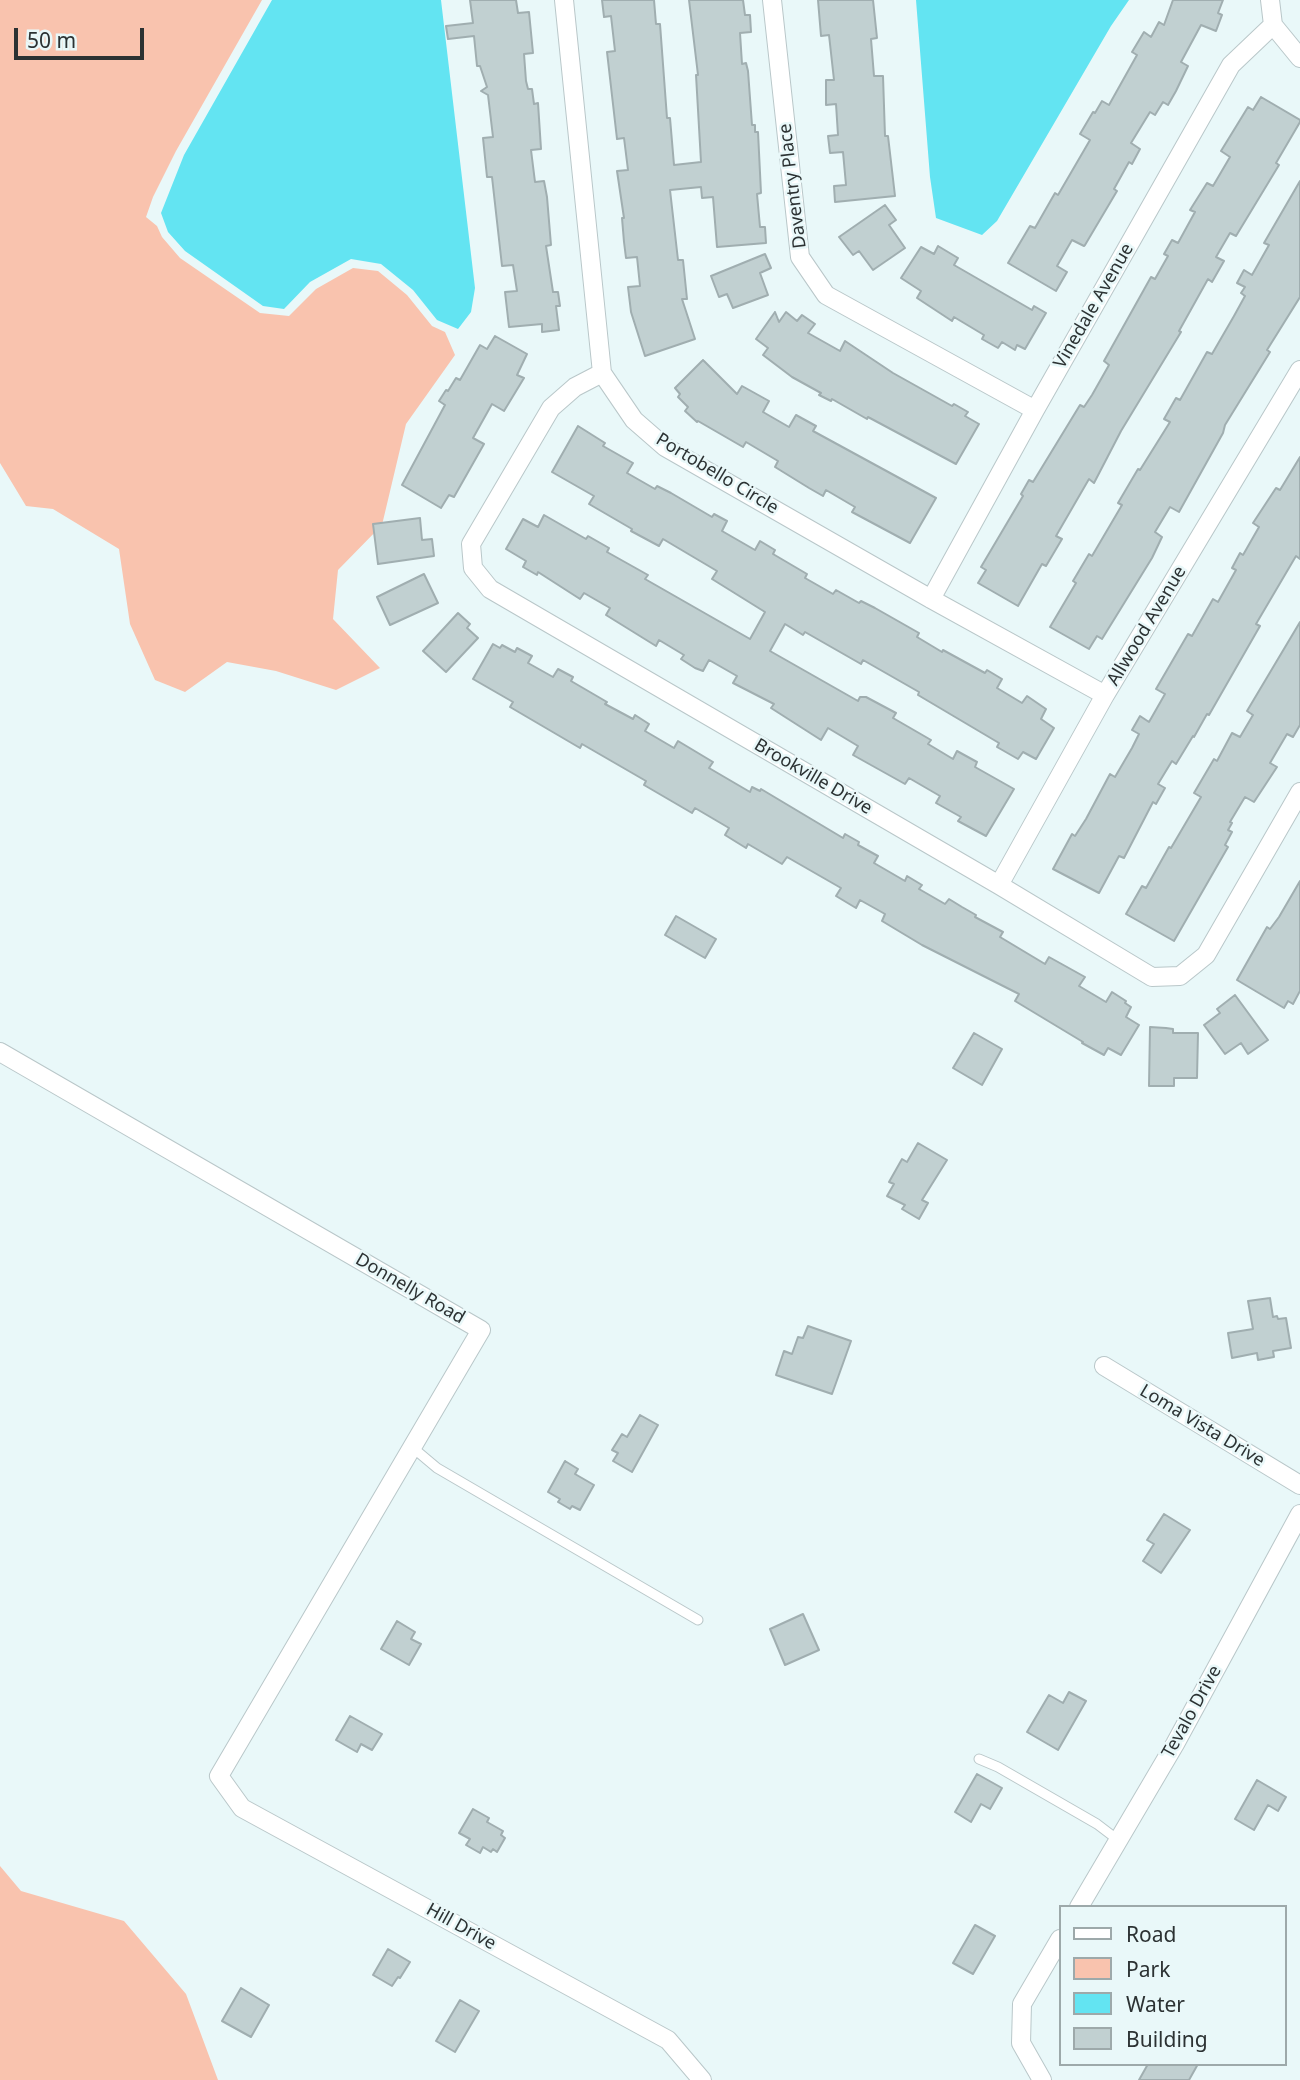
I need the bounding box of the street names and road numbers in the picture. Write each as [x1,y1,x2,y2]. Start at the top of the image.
street label: Daventry Place [775,122,811,250]
street label: Vinedale Avenue [1050,240,1138,372]
street label: Portobello Circle [652,429,782,519]
street label: Allwood Avenue [1103,562,1191,690]
street label: Brookville Drive [750,734,876,820]
street label: Donnelly Road [351,1249,469,1329]
street label: Loma Vista Drive [1136,1380,1268,1472]
street label: Tevalo Drive [1158,1662,1226,1762]
street label: Hill Drive [422,1899,500,1955]

